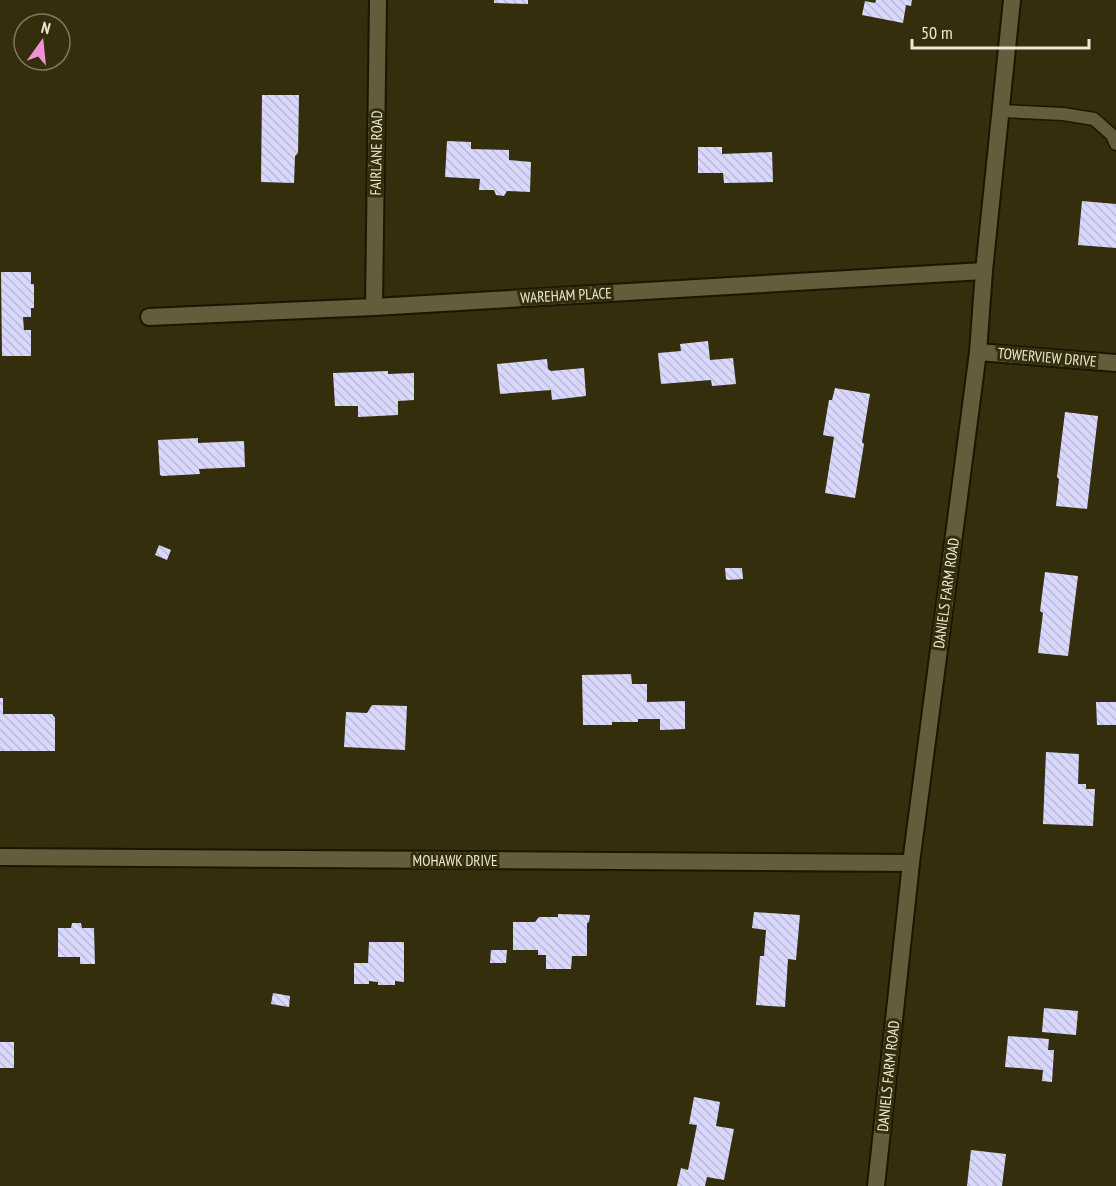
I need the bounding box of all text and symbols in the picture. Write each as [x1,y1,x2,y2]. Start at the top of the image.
north arrow [12,12,72,72]
scale bar [912,12,1089,50]
text: N [39,17,53,38]
text: 50 m [921,21,953,44]
street label: FAIRLANE ROAD [366,110,386,196]
street label: WAREHAM PLACE [520,283,612,307]
street label: TOWERVIEW DRIVE [997,343,1097,371]
street label: DANIELS FARM ROAD [929,536,963,649]
street label: MOHAWK DRIVE [413,851,497,870]
street label: DANIELS FARM ROAD [873,1020,903,1132]

